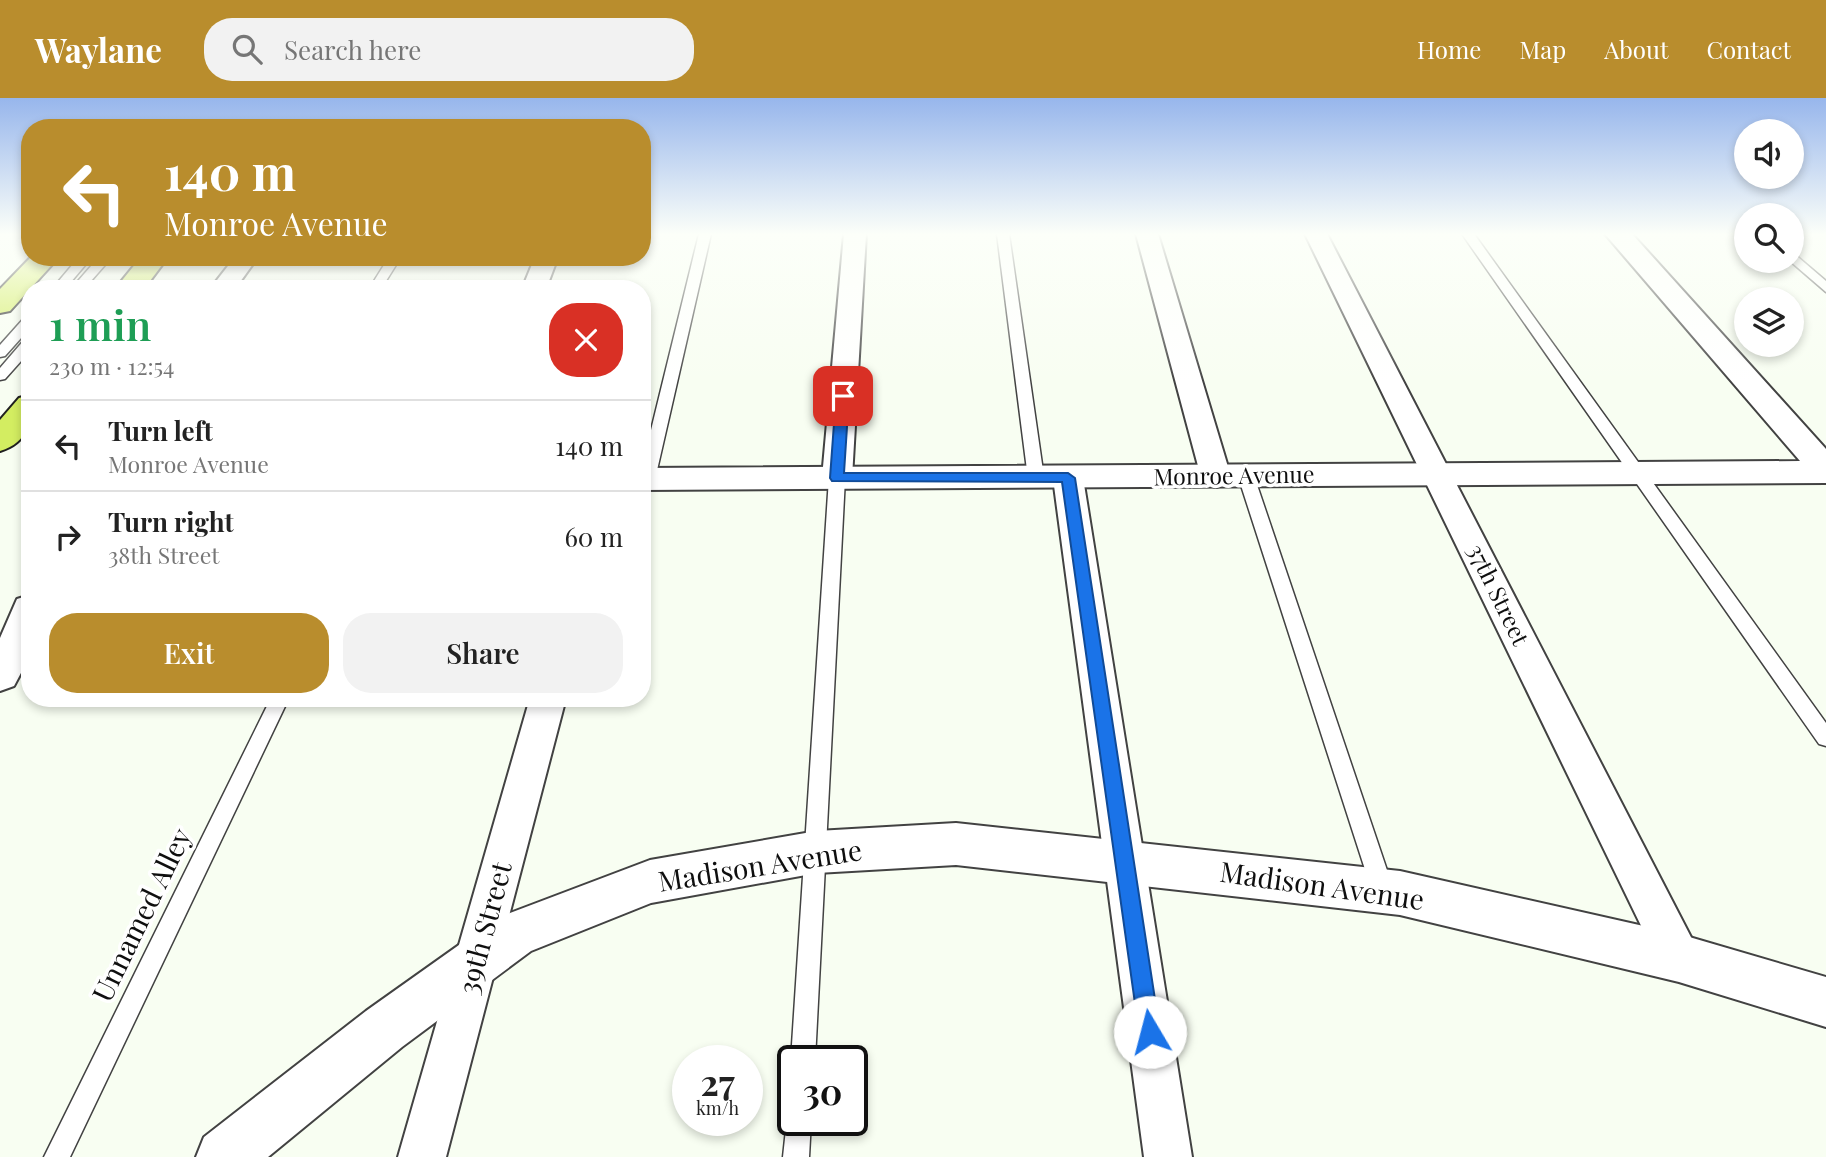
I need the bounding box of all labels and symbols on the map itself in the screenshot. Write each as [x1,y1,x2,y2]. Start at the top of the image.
pin [813,366,873,426]
street label: Monroe Avenue [1153,458,1315,491]
street label: 37th Street [1462,539,1538,651]
street label: Unnamed Alley [83,821,199,1007]
street label: Madison Avenue [655,830,864,899]
street label: Madison Avenue [1218,852,1427,917]
street label: 39th Street [448,856,519,998]
position arrow [1113,995,1187,1069]
speed limit sign: 30 [777,1045,868,1136]

